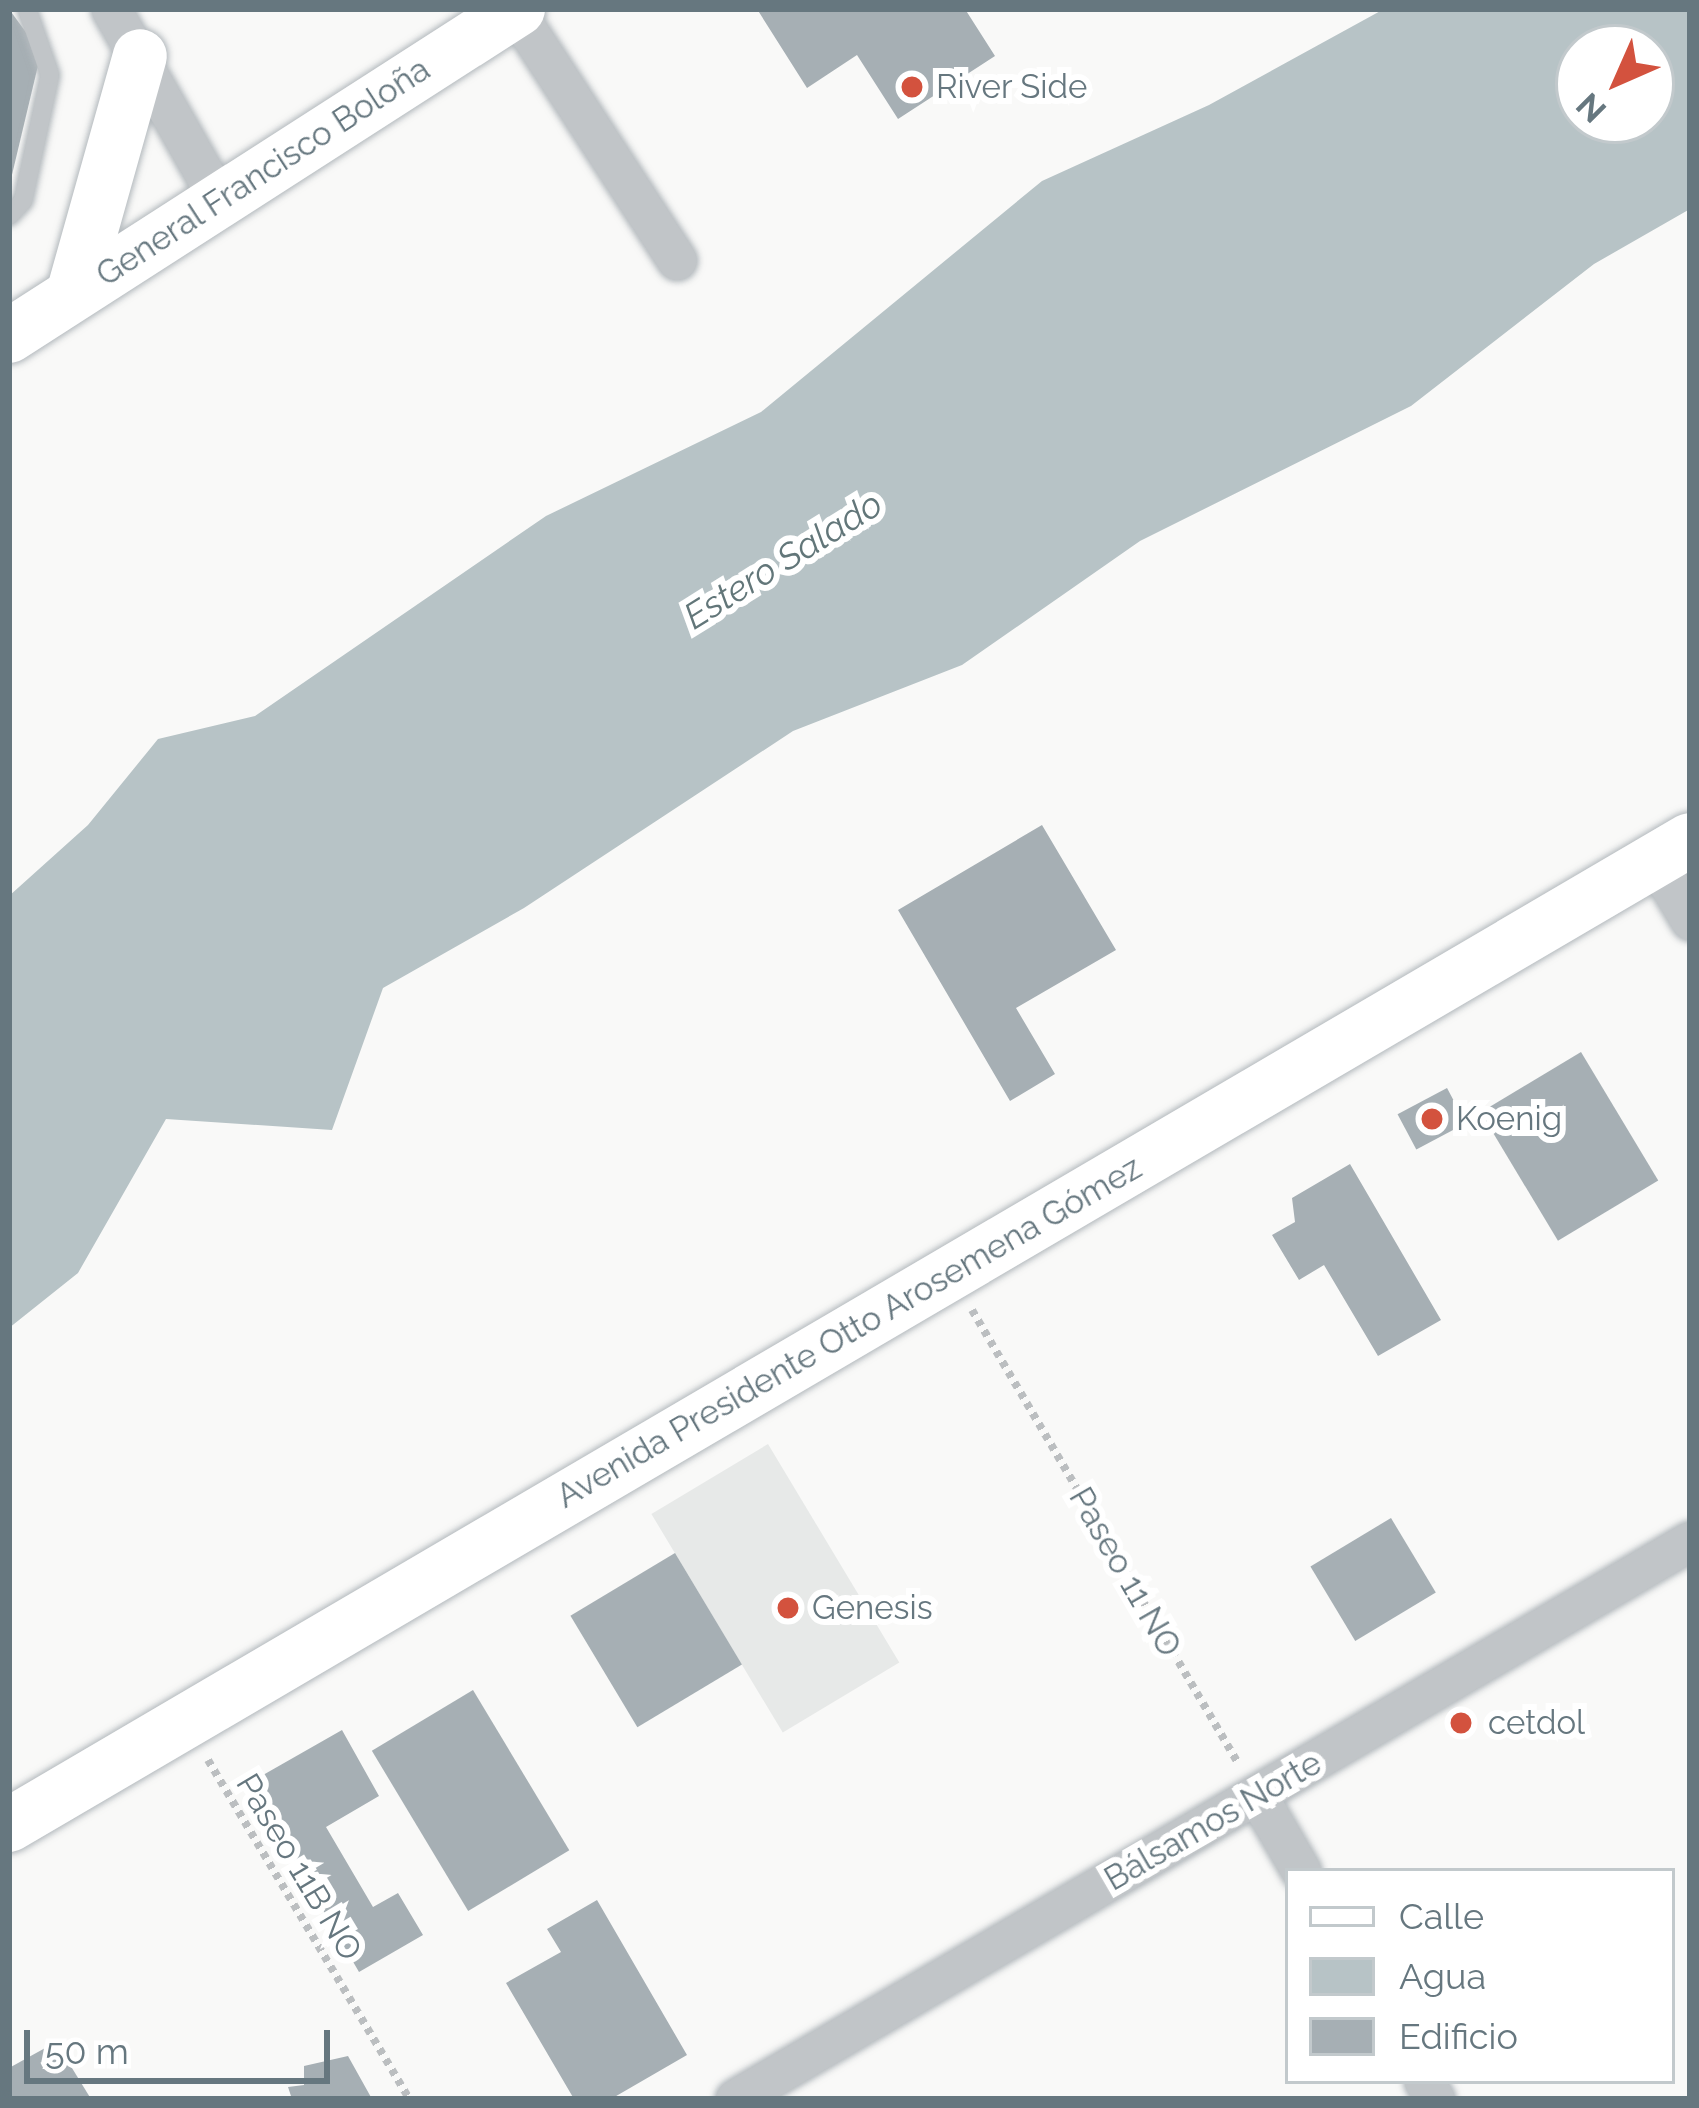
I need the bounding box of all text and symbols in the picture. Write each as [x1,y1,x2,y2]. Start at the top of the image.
north arrow [1555,24,1675,144]
street label: General Francisco Boloña [89,49,437,295]
place label: River Side [936,67,1088,107]
marker: River Side [899,74,925,100]
text: N [1569,85,1614,130]
water label: Estero Salado [676,482,890,638]
place label: Koenig [1456,1099,1562,1139]
marker: Koenig [1419,1106,1445,1132]
street label: Avenida Presidente Otto Arosemena Gómez [549,1147,1149,1517]
street label: Paseo 11 NO [1061,1480,1189,1664]
place label: Genesis [812,1588,933,1628]
marker: Genesis [775,1595,801,1621]
place label: cetdol [1488,1703,1585,1743]
marker: cetdol [1445,1707,1477,1739]
street label: Bálsamos Norte [1098,1743,1328,1899]
street label: Paseo 11B NO [228,1767,370,1967]
legend [1285,1868,1675,2084]
text: Calle [1399,1895,1484,1937]
text: Agua [1399,1955,1486,1997]
scale bar [30,2006,336,2080]
text: Edificio [1399,2015,1518,2057]
text: 50 m [45,2030,129,2072]

